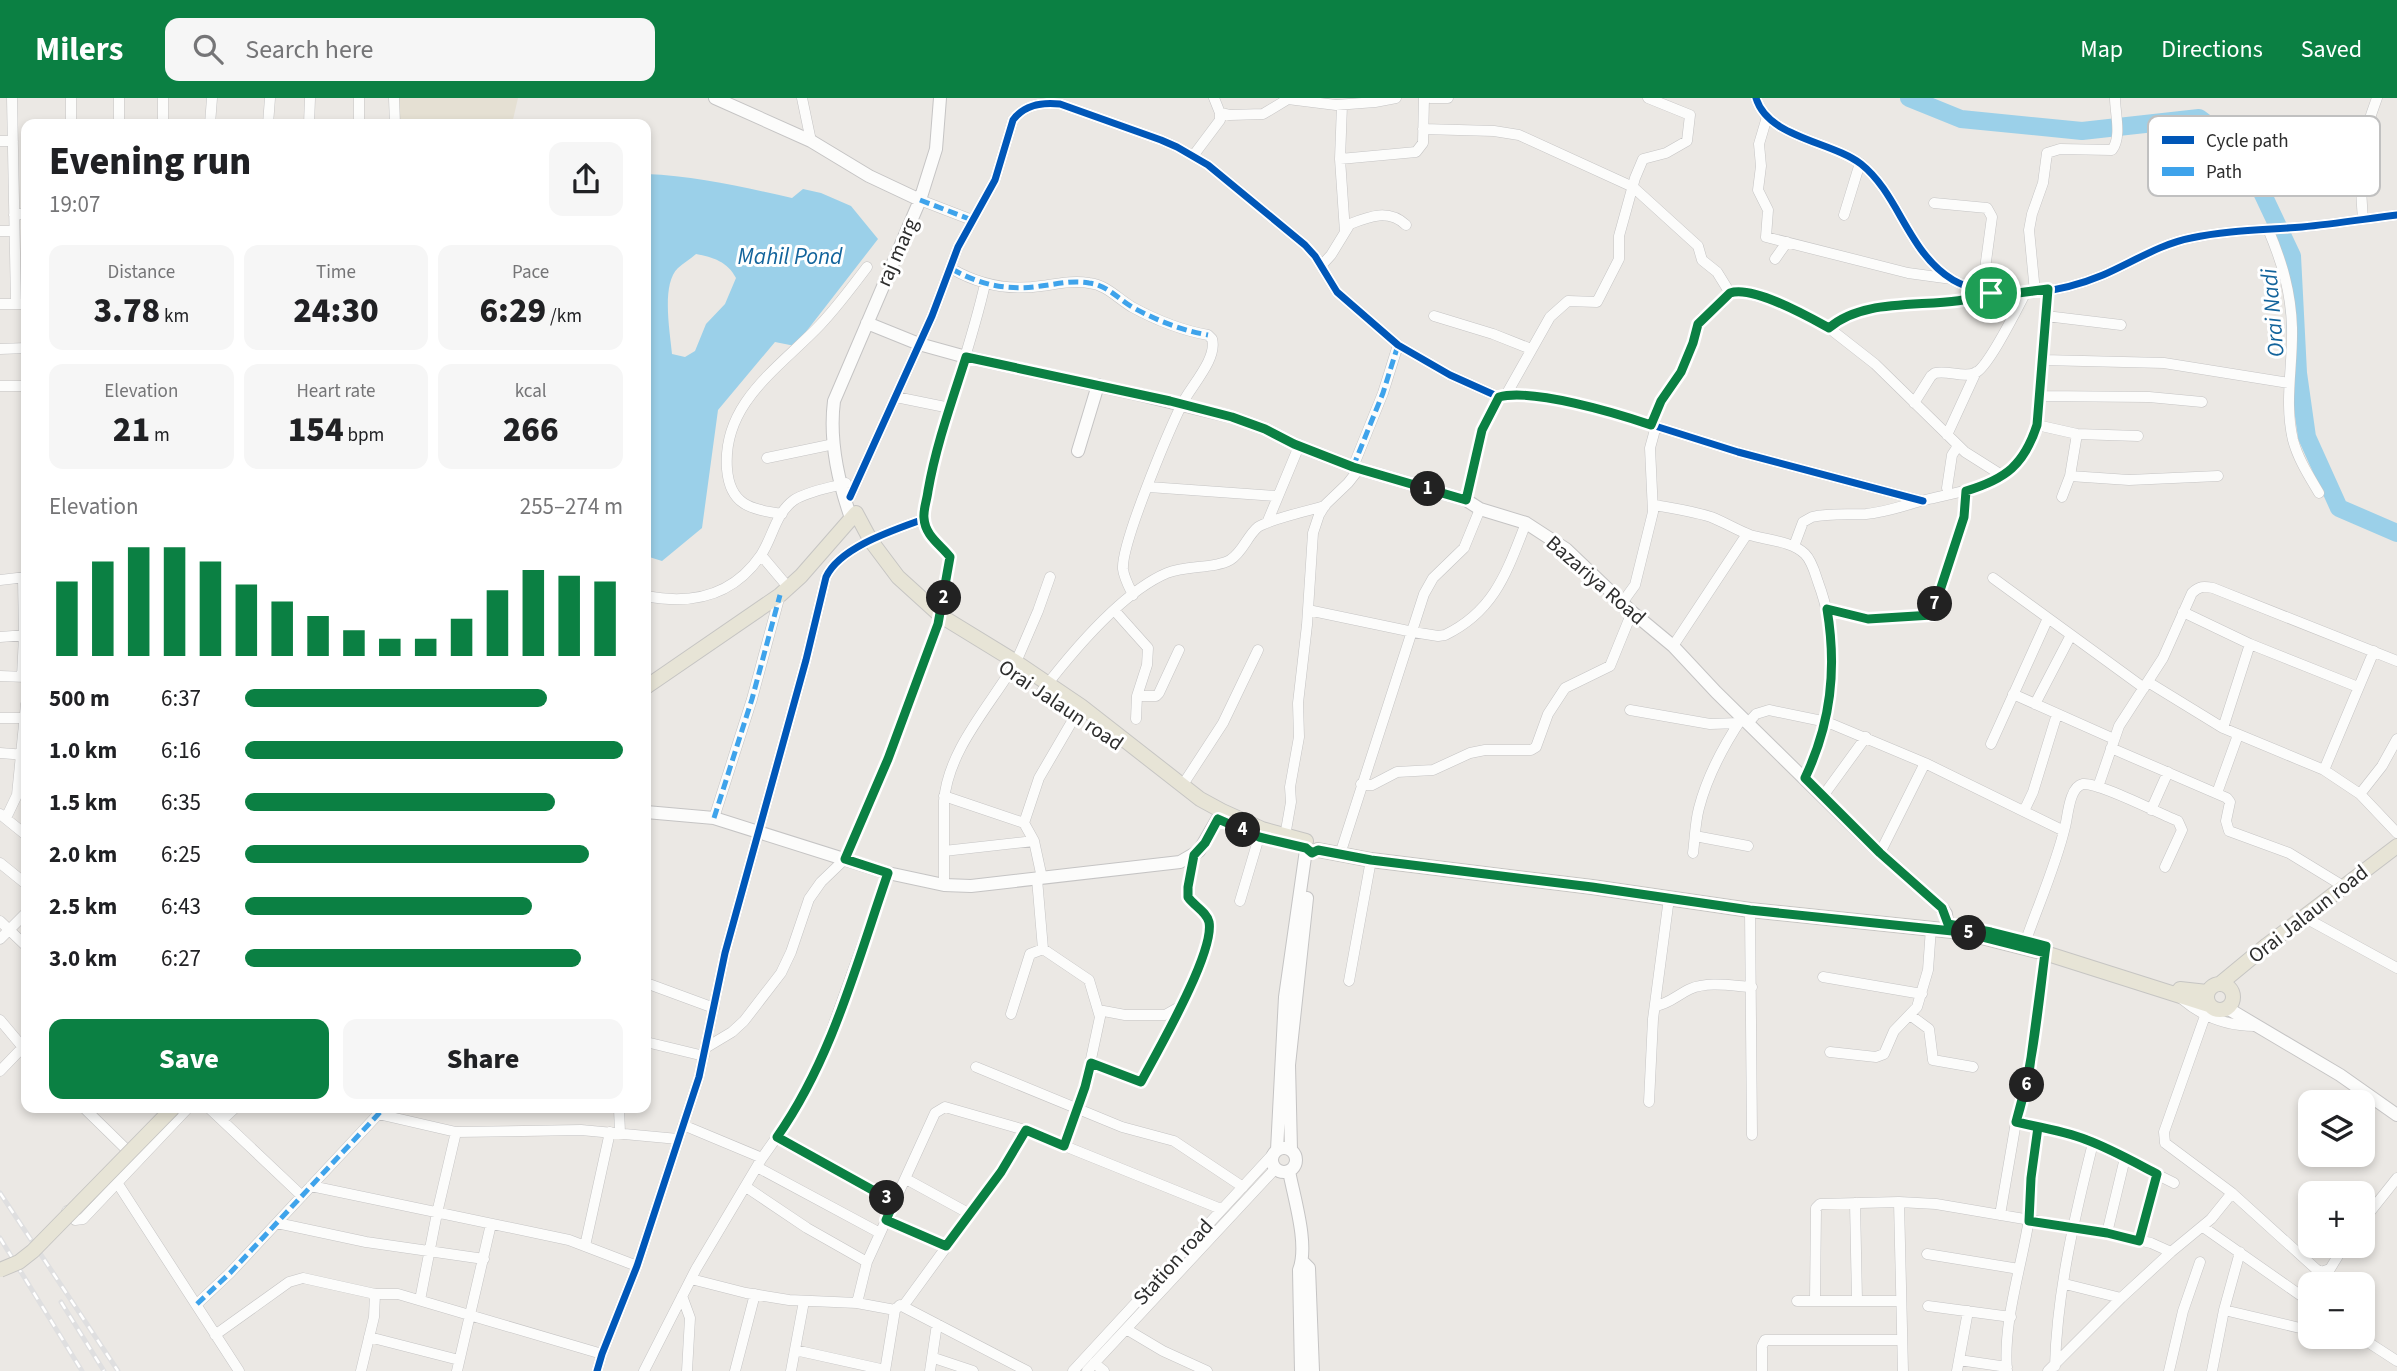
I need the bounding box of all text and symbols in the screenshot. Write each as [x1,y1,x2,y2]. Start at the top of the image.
search box [165,18,655,81]
text: Milers [35,26,123,73]
icon: search [189,30,227,68]
text: Search here [245,31,373,68]
text: Map [2080,32,2123,67]
text: Directions [2161,32,2263,67]
text: Saved [2301,32,2362,67]
legend [2148,116,2380,196]
text: Cycle path [2206,128,2288,155]
text: Evening run [49,135,251,189]
button: share [549,142,623,216]
text: Path [2206,159,2242,186]
text: 19:07 [49,188,100,221]
street label: raj marg [869,212,926,291]
water label: Mahil Pond [738,240,843,273]
text: Distance [108,259,175,286]
text: Time [316,259,356,286]
text: Pace [512,259,549,286]
pin [1961,263,2021,323]
water label: Orai Nadi [2252,267,2293,359]
icon: arrive [1972,274,2010,312]
text: 3.78 [93,286,160,336]
text: 24:30 [293,286,379,336]
text: 6:29 [479,286,546,336]
text: km [160,303,189,330]
text: /km [546,303,582,330]
text: Elevation [104,378,178,405]
text: Heart rate [296,378,375,405]
text: kcal [515,378,547,405]
text: 21 [113,405,150,455]
text: 154 [288,405,344,455]
text: 266 [503,405,559,455]
text: m [150,422,170,449]
text: bpm [344,422,384,449]
pin: 1 [1410,472,1446,506]
text: 1 [1422,475,1433,502]
text: Elevation [49,490,139,523]
text: 255–274 m [520,490,623,523]
street label: Bazariya Road [1539,528,1653,632]
pin: 2 [926,580,962,616]
text: 2 [938,584,949,611]
pin: 7 [1918,587,1952,622]
text: 7 [1929,590,1940,617]
street label: Orai Jalaun road [993,652,1129,758]
text: 500 m [49,682,110,715]
text: 6:37 [161,682,201,715]
text: 1.0 km [49,734,117,767]
text: 6:16 [161,734,201,767]
text: 1.5 km [49,786,117,819]
text: 6:35 [161,786,201,819]
pin: 4 [1226,812,1260,848]
text: 4 [1237,816,1248,843]
text: 2.0 km [49,838,117,871]
text: 6:25 [161,838,201,871]
street label: Orai Jalaun road [2242,858,2374,970]
text: 2.5 km [49,890,117,923]
text: 6:43 [161,890,201,923]
pin: 5 [1952,916,1986,950]
text: 5 [1963,919,1974,946]
text: 3.0 km [49,942,117,975]
text: 6:27 [161,942,201,975]
button: Save [49,1019,329,1099]
button: Share [343,1019,623,1099]
pin: 6 [2010,1068,2044,1102]
text: 6 [2021,1071,2032,1098]
map controls [2298,1090,2375,1349]
button: layers [2298,1090,2375,1167]
pin: 3 [870,1180,904,1216]
button: + [2298,1181,2375,1258]
text: 3 [881,1184,892,1211]
street label: Station road [1126,1212,1220,1312]
button: − [2298,1272,2375,1349]

